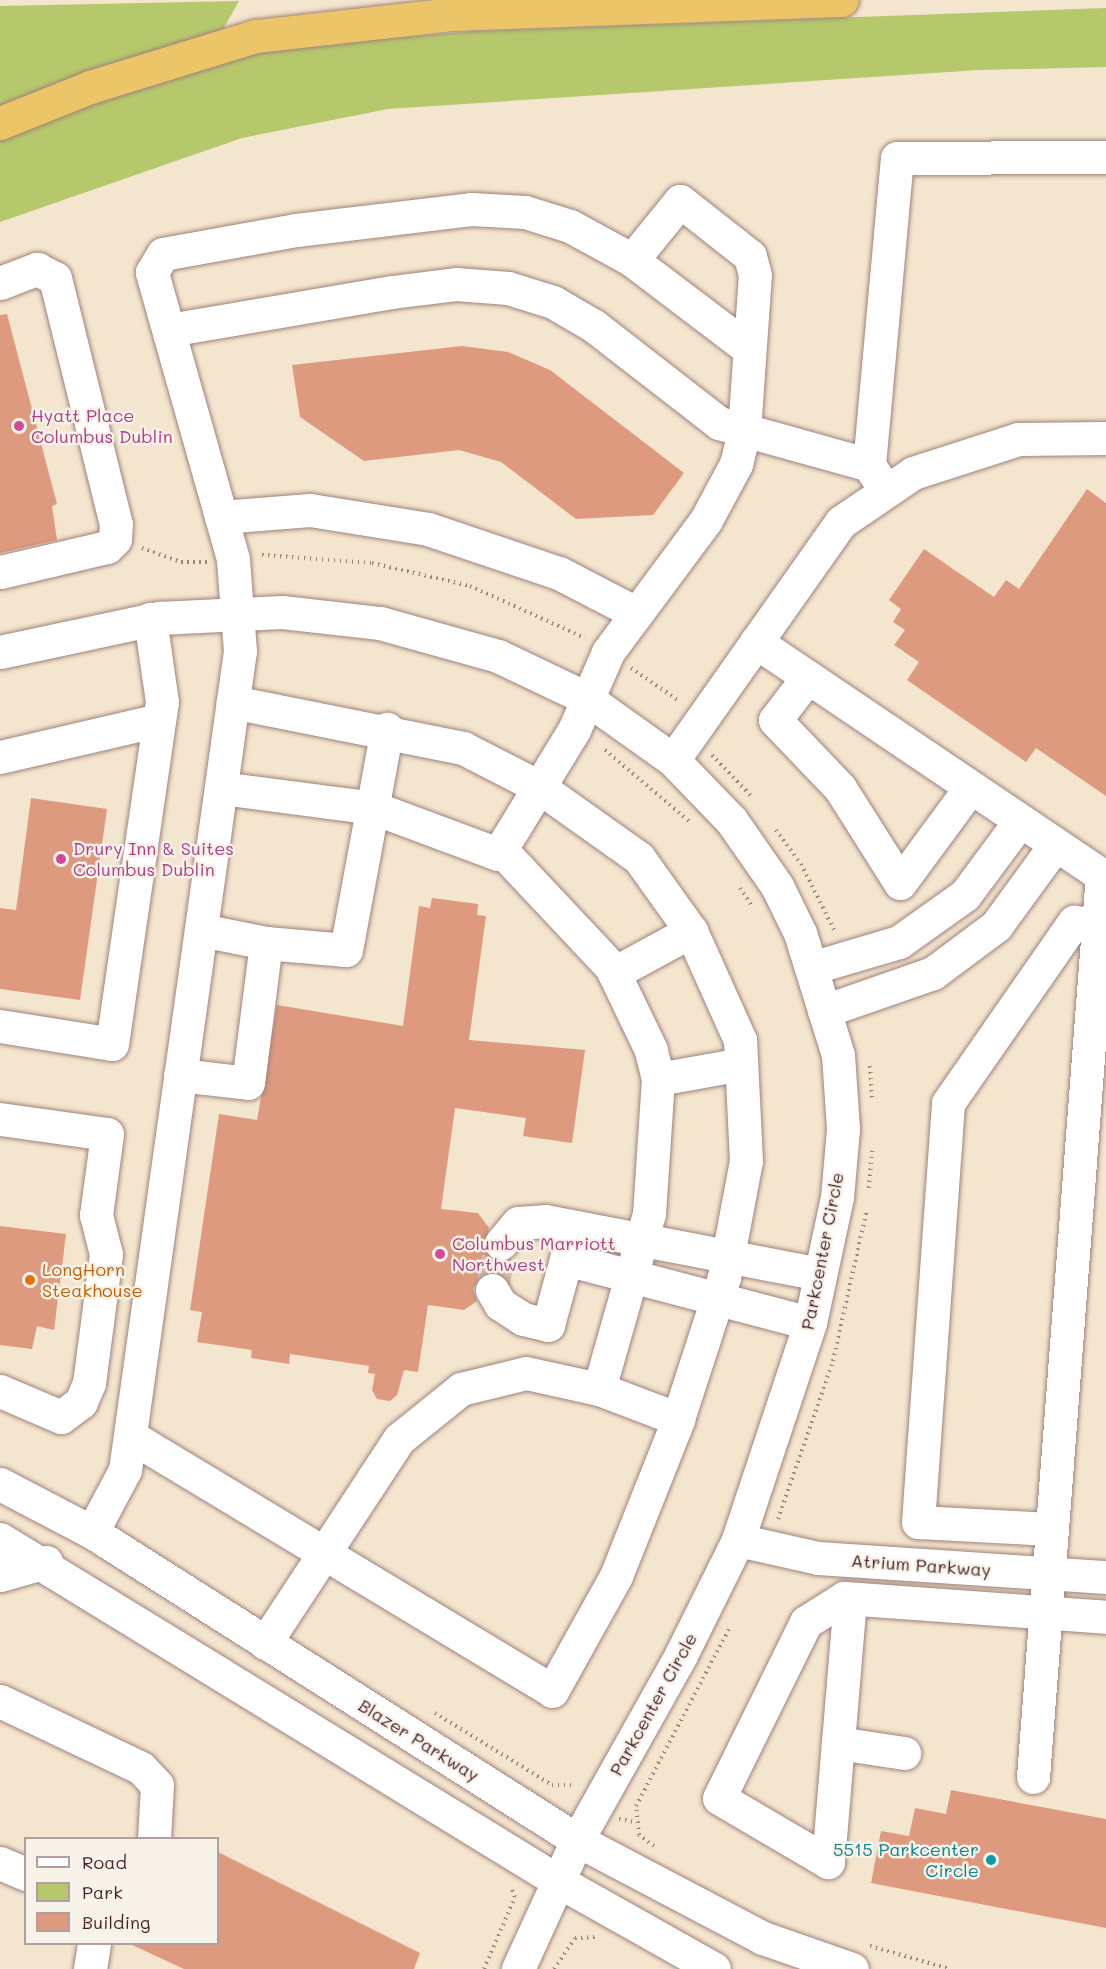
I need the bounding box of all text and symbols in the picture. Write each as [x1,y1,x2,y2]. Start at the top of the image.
place label: Hyatt Place Columbus Dublin [31,405,173,448]
marker: Hyatt Place Columbus Dublin [12,419,26,433]
place label: Drury Inn & Suites Columbus Dublin [73,838,234,880]
marker: Drury Inn & Suites Columbus Dublin [54,852,68,866]
street label: Parkcenter Circle [796,1170,848,1332]
place label: Columbus Marriott Northwest [452,1233,616,1276]
marker: Columbus Marriott Northwest [433,1247,447,1261]
place label: LongHorn Steakhouse [42,1259,143,1302]
marker: LongHorn Steakhouse [23,1273,37,1287]
street label: Atrium Parkway [850,1549,992,1581]
street label: Parkcenter Circle [605,1629,701,1779]
street label: Blazer Parkway [355,1694,483,1786]
legend [24,1837,219,1945]
place label: 5515 Parkcenter Circle [833,1839,979,1882]
text: Road [82,1850,127,1874]
marker: 5515 Parkcenter Circle [984,1853,998,1867]
text: Park [82,1880,123,1904]
text: Building [82,1910,150,1934]

